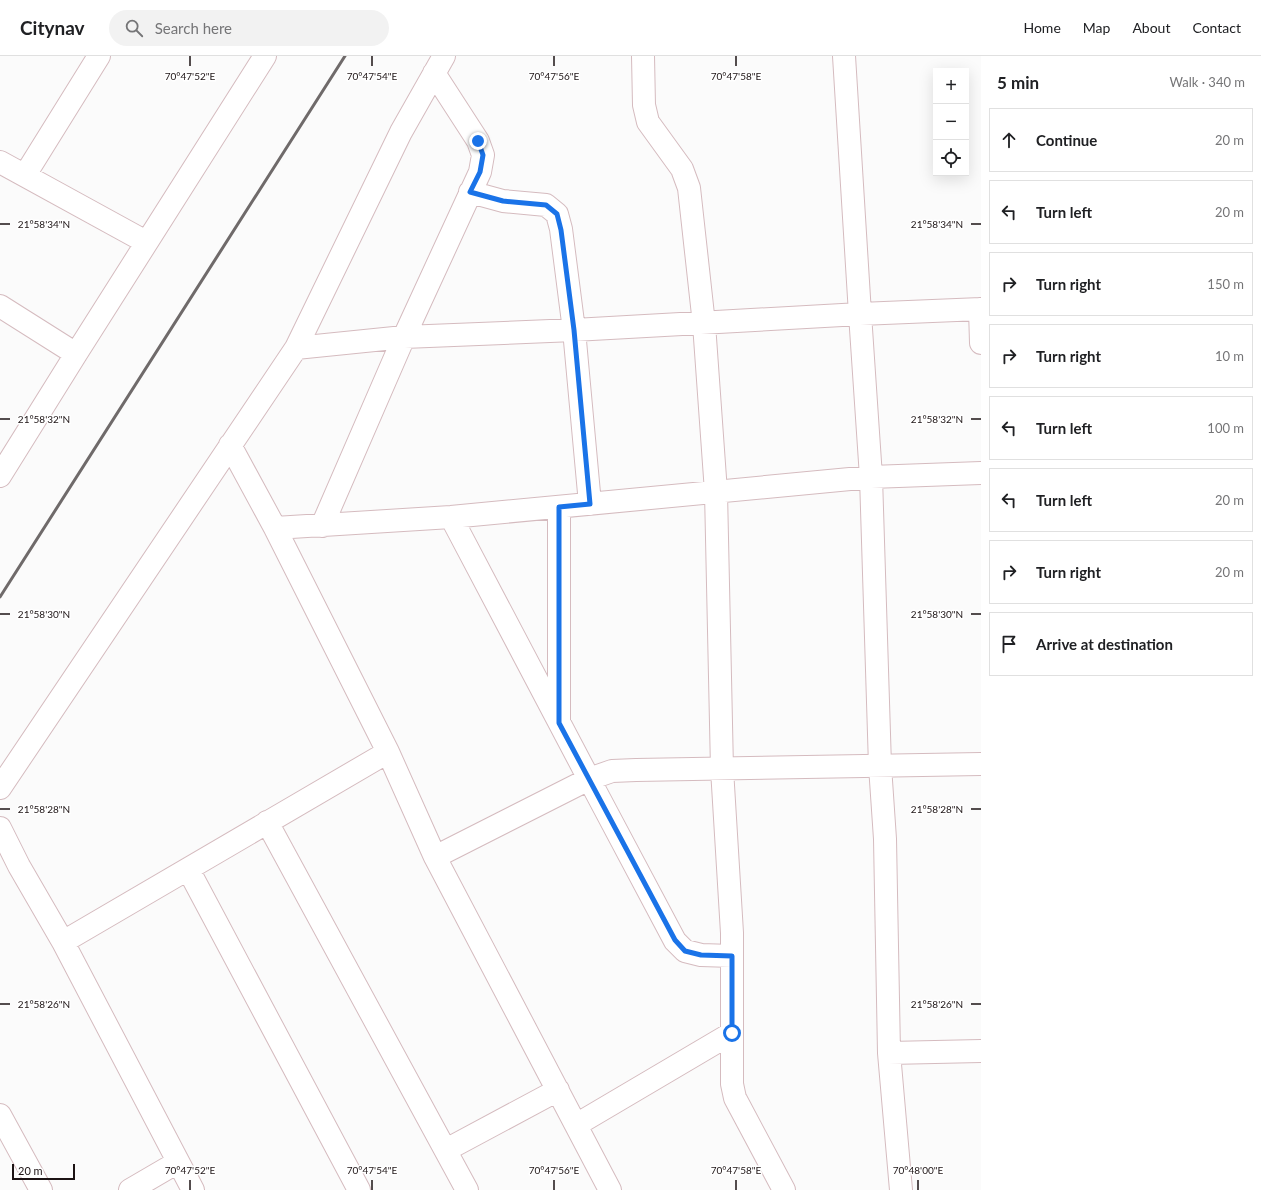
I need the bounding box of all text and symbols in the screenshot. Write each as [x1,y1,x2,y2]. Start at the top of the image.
search box [109,10,389,46]
text: Citynav [20,16,85,39]
icon: search [123,17,145,39]
text: Search here [155,19,232,37]
text: Home [1023,19,1061,36]
text: Map [1083,19,1110,36]
text: About [1132,19,1170,36]
text: Contact [1192,19,1241,36]
map controls [933,68,969,176]
button: + [933,68,969,104]
text: 70°47'52"E [165,70,215,82]
text: 70°47'54"E [347,70,397,82]
text: 70°47'56"E [529,70,579,82]
text: 70°47'58"E [711,70,761,82]
text: 5 min [997,72,1039,93]
text: Walk · 340 m [1169,74,1245,90]
button: − [933,104,969,140]
icon: ahead [998,129,1020,151]
text: Continue [1036,131,1097,149]
route end [469,132,487,150]
text: 20 m [1215,132,1244,148]
button: locate [933,140,969,176]
icon: left [998,201,1020,223]
text: Turn left [1036,203,1092,221]
text: 20 m [1215,204,1244,220]
text: 21°58'34"N [18,218,70,230]
text: 21°58'34"N [911,218,963,230]
icon: right [998,273,1020,295]
text: Turn right [1036,275,1101,293]
text: 150 m [1207,276,1244,292]
icon: right [998,345,1020,367]
text: Turn right [1036,347,1101,365]
text: 10 m [1215,348,1244,364]
text: 21°58'32"N [18,413,70,425]
text: 21°58'32"N [911,413,963,425]
icon: left [998,417,1020,439]
text: Turn left [1036,419,1092,437]
text: 100 m [1207,420,1244,436]
icon: left [998,489,1020,511]
text: Turn left [1036,491,1092,509]
text: 20 m [1215,492,1244,508]
icon: right [998,561,1020,583]
text: Turn right [1036,563,1101,581]
text: 20 m [1215,564,1244,580]
text: 21°58'30"N [18,608,70,620]
text: 21°58'30"N [911,608,963,620]
icon: arrive [998,633,1020,655]
text: Arrive at destination [1036,635,1173,653]
text: 21°58'28"N [18,803,70,815]
text: 21°58'28"N [911,803,963,815]
text: 21°58'26"N [18,998,70,1010]
text: 21°58'26"N [911,998,963,1010]
route start [723,1024,741,1042]
scale bar [12,1162,75,1181]
text: 20 m [18,1164,43,1177]
text: 70°47'52"E [165,1164,215,1176]
text: 70°47'54"E [347,1164,397,1176]
text: 70°47'56"E [529,1164,579,1176]
text: 70°47'58"E [711,1164,761,1176]
text: 70°48'00"E [893,1164,943,1176]

